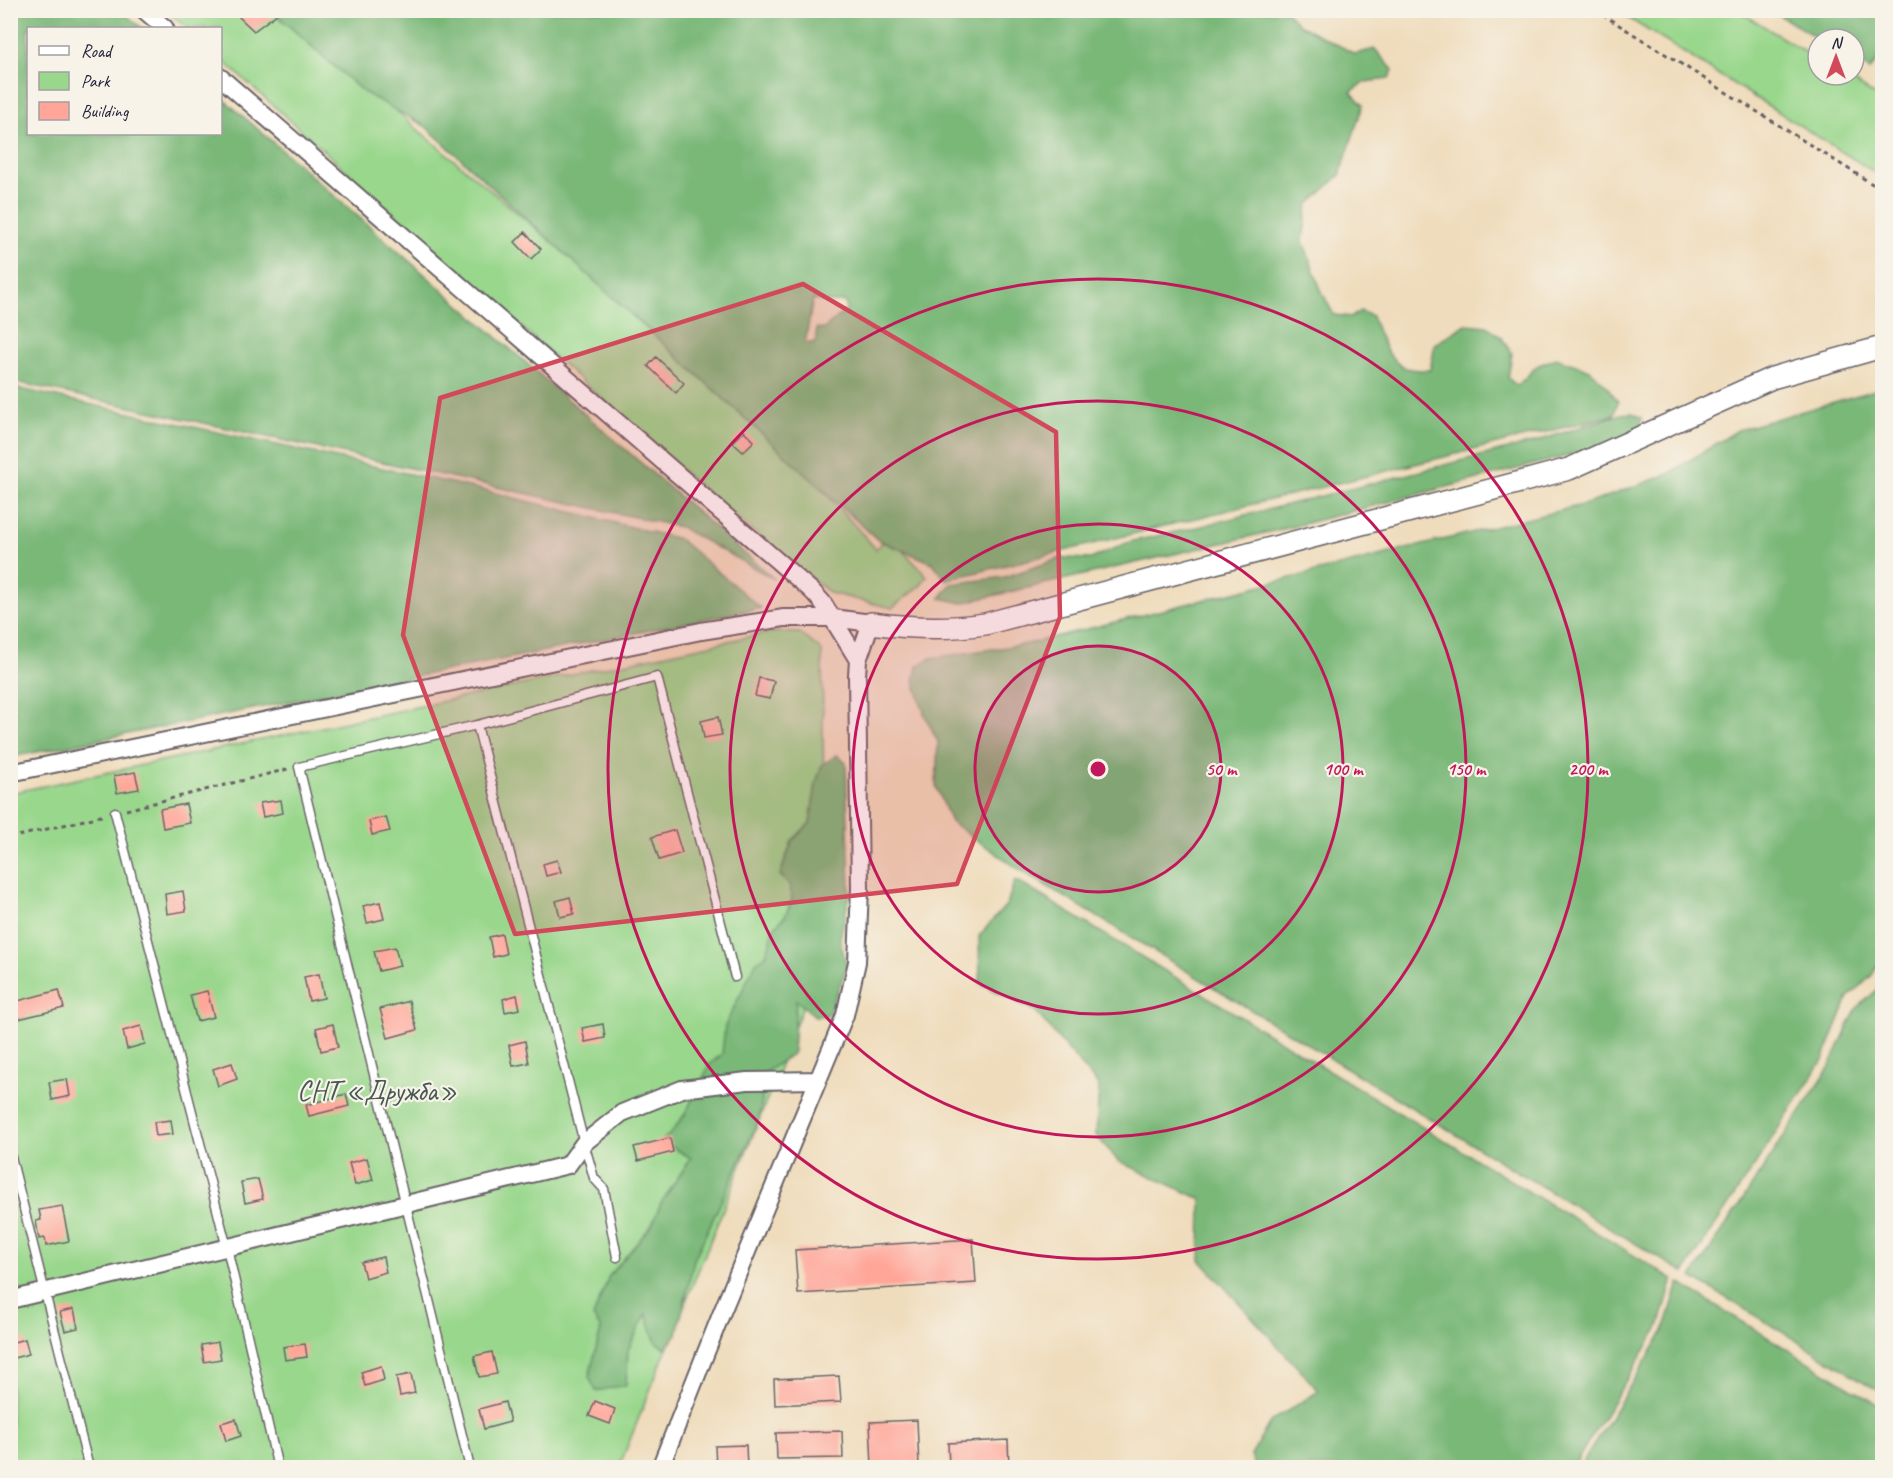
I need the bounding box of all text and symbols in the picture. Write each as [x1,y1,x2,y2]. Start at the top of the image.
legend [27,27,222,135]
north arrow [1806,27,1866,87]
text: N [1831,33,1844,53]
text: Road [81,40,114,62]
text: Park [81,70,111,92]
text: Building [81,100,130,122]
text: 50 m [1206,758,1238,780]
text: 100 m [1324,758,1364,780]
text: 150 m [1447,758,1487,780]
text: 200 m [1569,758,1609,780]
centre of rings [1088,759,1108,779]
park label: СНТ «Дружба» [297,1073,457,1108]

